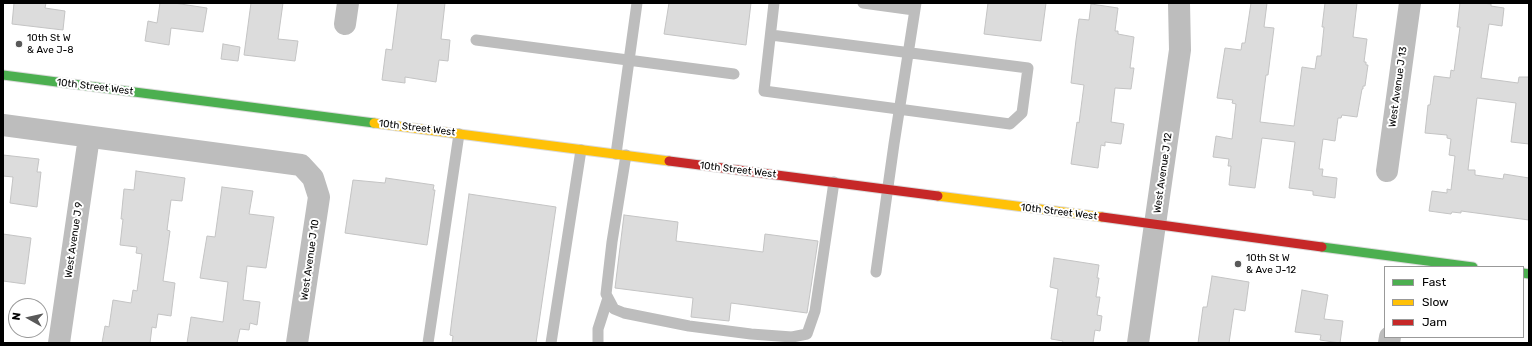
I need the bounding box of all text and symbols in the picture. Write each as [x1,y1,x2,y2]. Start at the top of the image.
place label: 10th St W & Ave J-8 [27,32,74,56]
marker: 10th St W & Ave J-8 [14,39,24,49]
street label: West Avenue J 13 [1386,46,1410,128]
street label: 10th Street West [56,76,134,98]
street label: 10th Street West [378,117,456,139]
street label: West Avenue J 12 [1151,132,1175,214]
street label: 10th Street West [699,159,777,181]
street label: West Avenue J 9 [63,201,85,279]
street label: 10th Street West [1020,201,1098,223]
street label: West Avenue J 10 [298,219,322,301]
place label: 10th St W & Ave J-12 [1246,252,1296,276]
marker: 10th St W & Ave J-12 [1233,259,1243,269]
legend [1384,266,1524,338]
text: Fast [1422,275,1446,289]
text: Slow [1422,295,1449,309]
north arrow [8,298,48,338]
text: N [10,312,24,321]
text: Jam [1422,315,1447,329]

